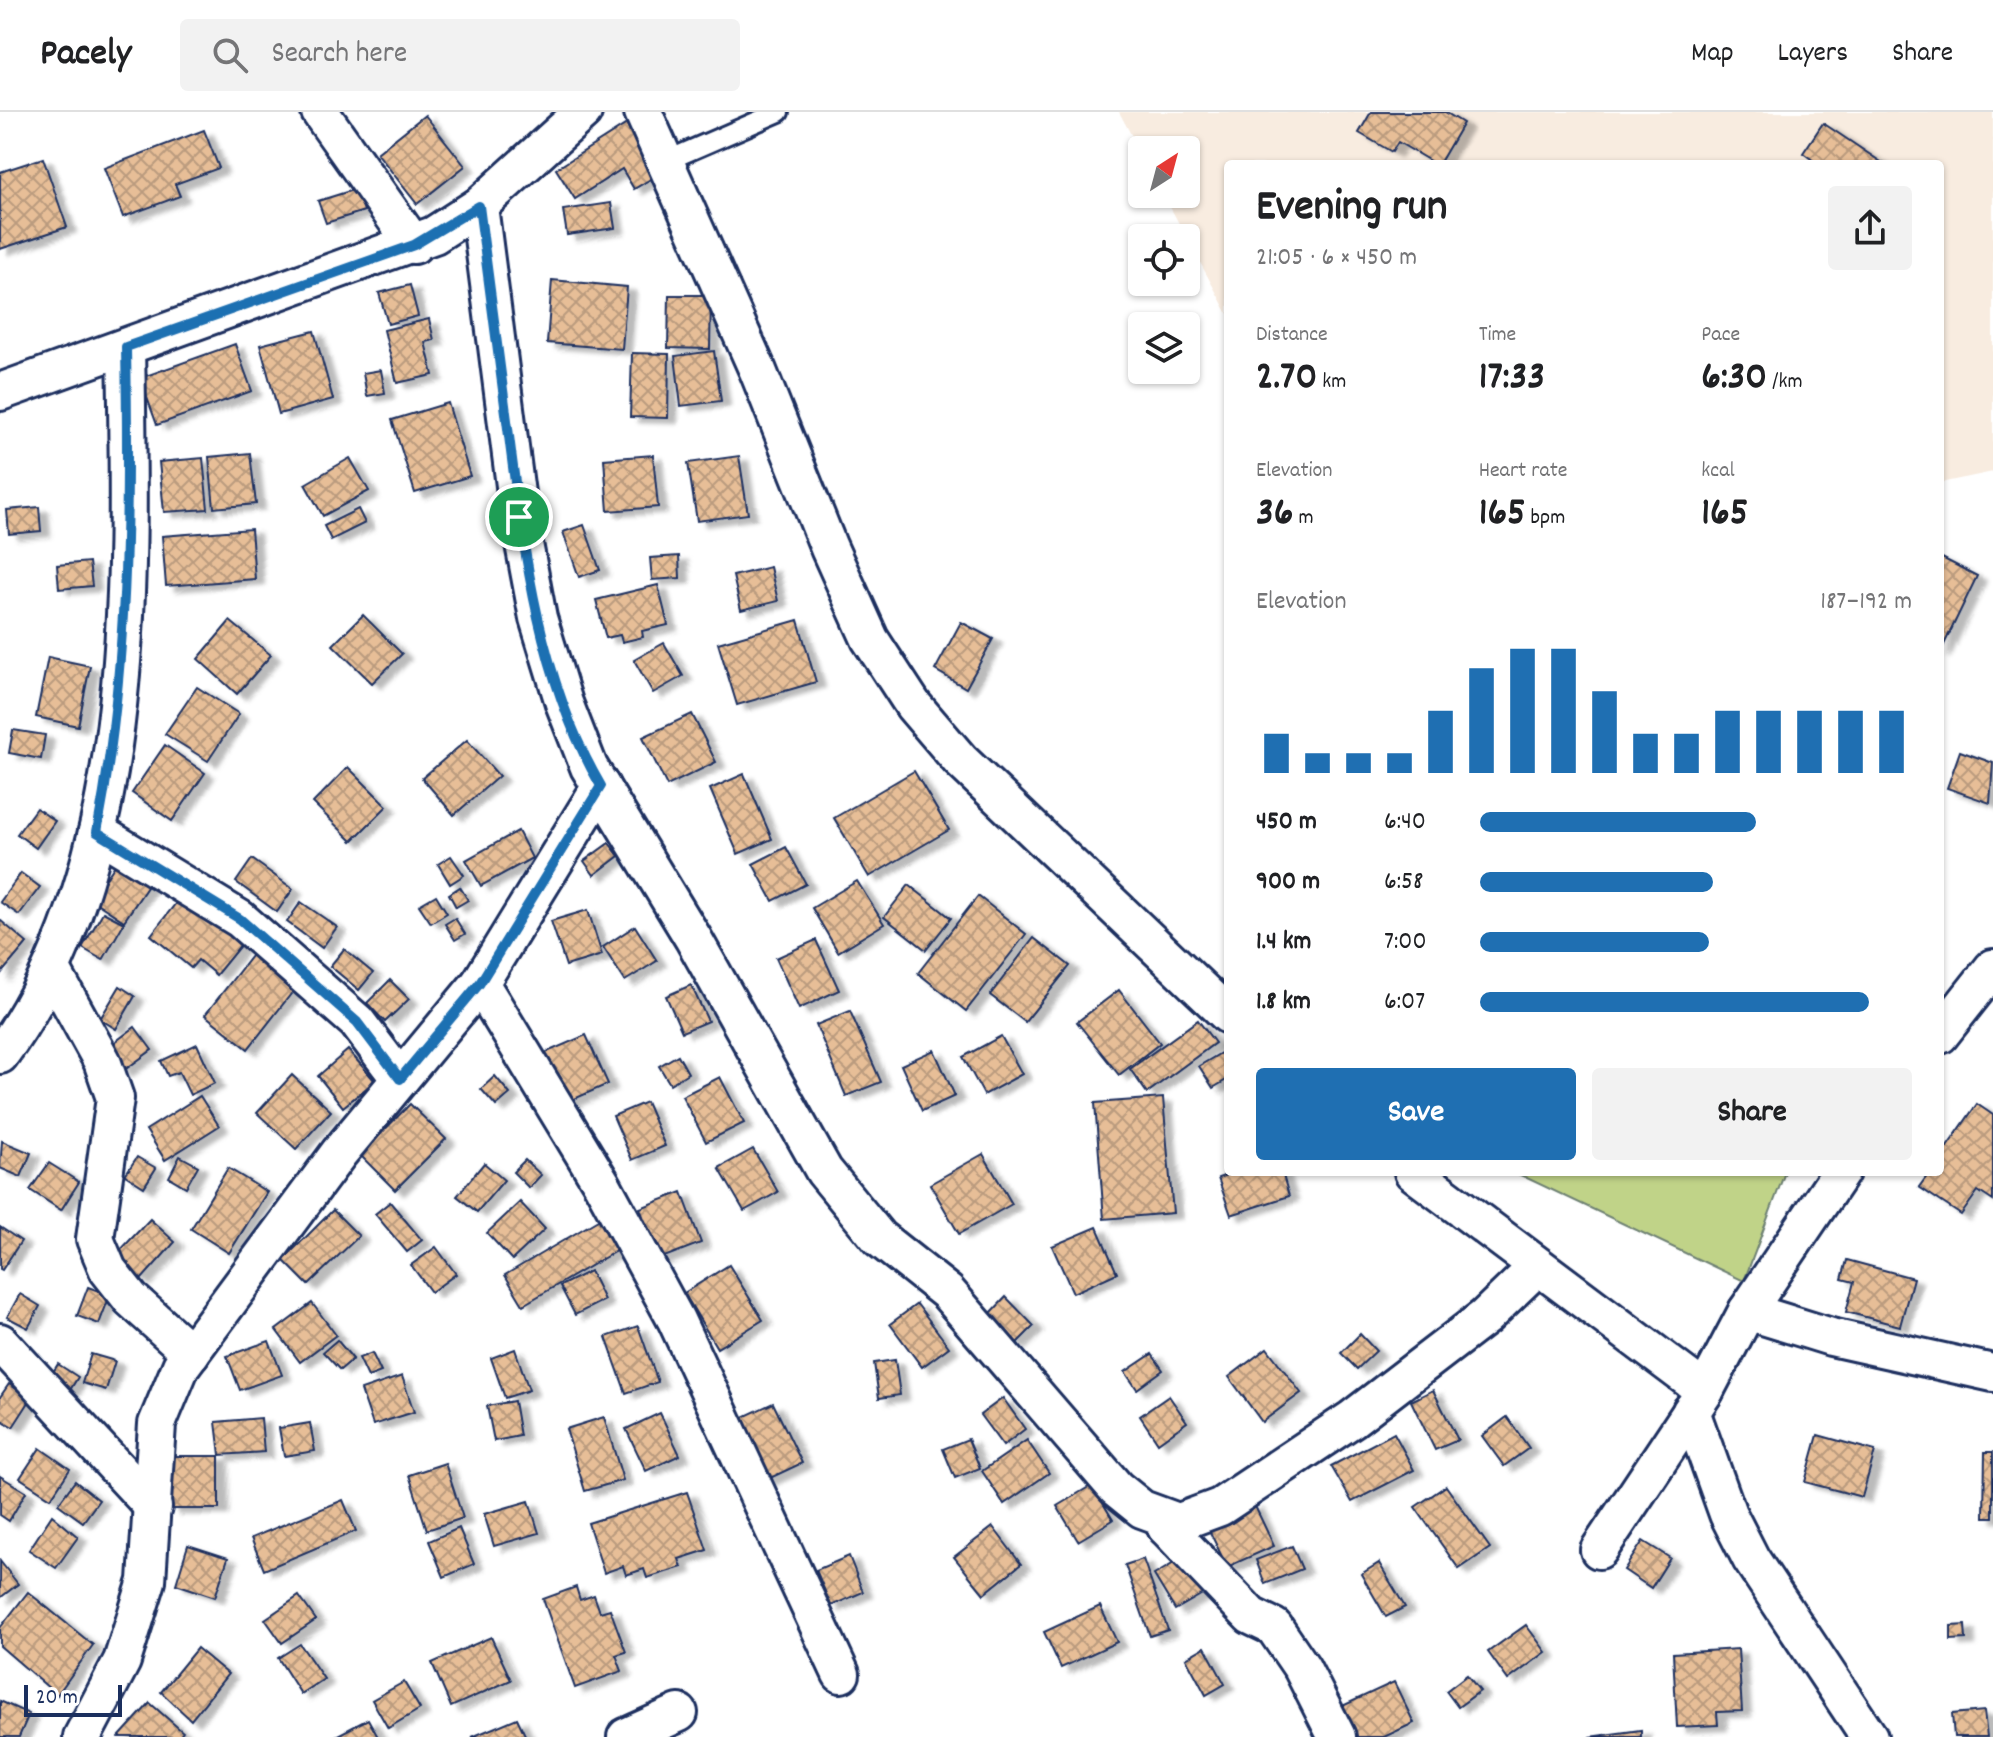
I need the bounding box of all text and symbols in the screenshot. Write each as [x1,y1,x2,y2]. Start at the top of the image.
search box [180,19,740,91]
text: Pacely [40,28,132,83]
icon: search [208,33,252,77]
text: Search here [272,34,407,77]
text: Map [1691,35,1734,75]
text: Layers [1778,35,1848,75]
text: Share [1892,35,1953,75]
north arrow [1128,136,1200,208]
map controls [1128,136,1200,384]
text: Evening run [1256,178,1447,241]
button: share [1828,186,1912,270]
button: locate [1128,224,1200,296]
text: 21:05 · 6 × 450 m [1256,240,1417,277]
button: layers [1128,312,1200,384]
text: Distance [1256,320,1328,351]
text: Time [1479,320,1516,351]
text: Pace [1701,320,1740,351]
text: 2.70 [1256,351,1317,408]
text: 17:33 [1479,351,1545,408]
text: 6:30 [1701,351,1767,408]
text: km [1317,367,1346,398]
text: /km [1767,367,1803,398]
text: Elevation [1256,456,1333,487]
text: Heart rate [1479,456,1568,487]
text: kcal [1701,456,1735,487]
pin [485,483,553,551]
text: 36 [1256,487,1293,544]
text: 165 [1479,487,1526,544]
text: 165 [1701,487,1748,544]
icon: arrive [497,495,541,539]
text: m [1293,503,1314,534]
text: bpm [1526,503,1565,534]
text: Elevation [1256,584,1346,621]
text: 187–192 m [1820,584,1912,621]
text: 450 m [1256,804,1317,841]
text: 6:40 [1384,804,1426,841]
text: 900 m [1256,864,1320,901]
text: 6:58 [1384,864,1424,901]
text: 1.4 km [1256,924,1311,961]
text: 7:00 [1384,924,1427,961]
text: 1.8 km [1256,984,1311,1021]
text: 6:07 [1384,984,1425,1021]
button: Save [1256,1068,1576,1160]
button: Share [1592,1068,1912,1160]
scale bar [24,1681,122,1717]
text: 20 m [36,1683,78,1714]

